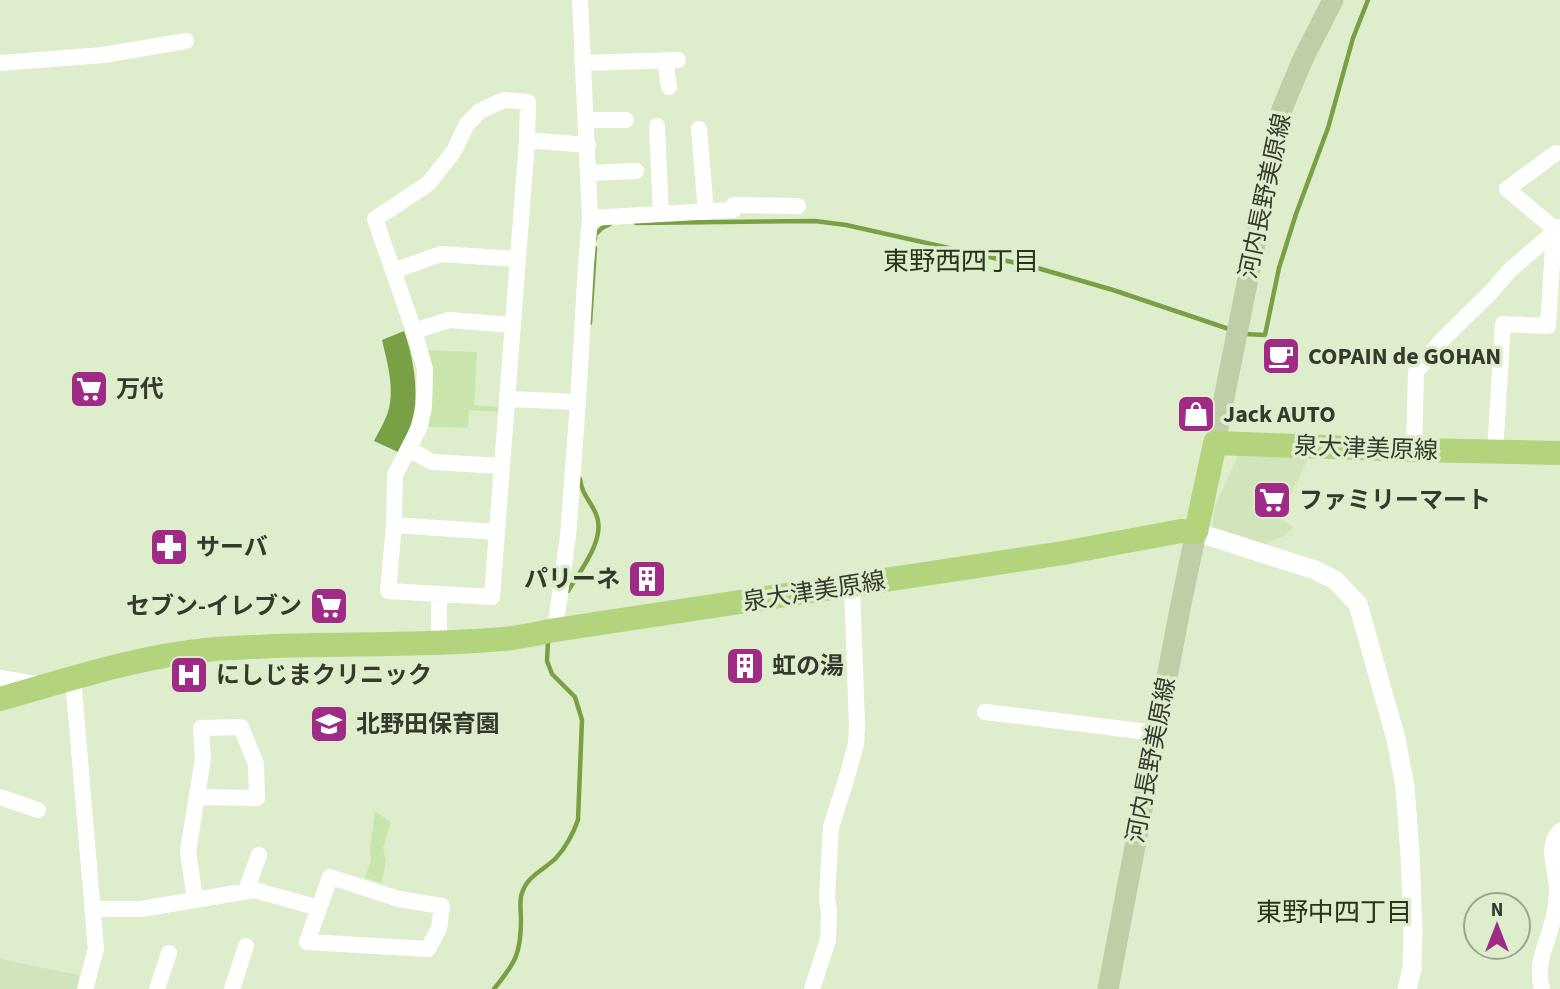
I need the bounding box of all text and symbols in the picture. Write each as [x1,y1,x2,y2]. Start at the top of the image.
street label: 河内長野美原線 [1231,110,1300,282]
district label: 東野西四丁目 [883,243,1039,280]
cafe icon: COPAIN de GOHAN [1260,335,1302,377]
place label: COPAIN de GOHAN [1308,339,1501,374]
supermarket icon: 万代 [68,368,110,410]
place label: 万代 [116,372,164,407]
shop icon: Jack AUTO [1175,393,1217,435]
place label: Jack AUTO [1223,397,1336,432]
street label: 泉大津美原線 [1293,428,1439,469]
supermarket icon: ファミリーマート [1251,479,1293,521]
place label: ファミリーマート [1299,483,1491,518]
pharmacy icon: サーバ [148,526,190,568]
place label: サーバ [196,530,268,565]
building icon: パリーネ [626,558,668,600]
place label: パリーネ [524,562,620,597]
street label: 泉大津美原線 [740,563,888,620]
supermarket icon: セブン-イレブン [308,585,350,627]
place label: セブン-イレブン [126,589,302,624]
building icon: 虹の湯 [724,645,766,687]
place label: 虹の湯 [772,649,844,684]
hospital icon: にしじまクリニック [168,654,210,696]
place label: にしじまクリニック [216,658,432,693]
street label: 河内長野美原線 [1118,674,1185,846]
school or university icon: 北野田保育園 [308,703,350,745]
place label: 北野田保育園 [356,707,500,742]
north arrow [1462,891,1532,961]
district label: 東野中四丁目 [1256,894,1412,931]
text: N [1491,897,1503,924]

